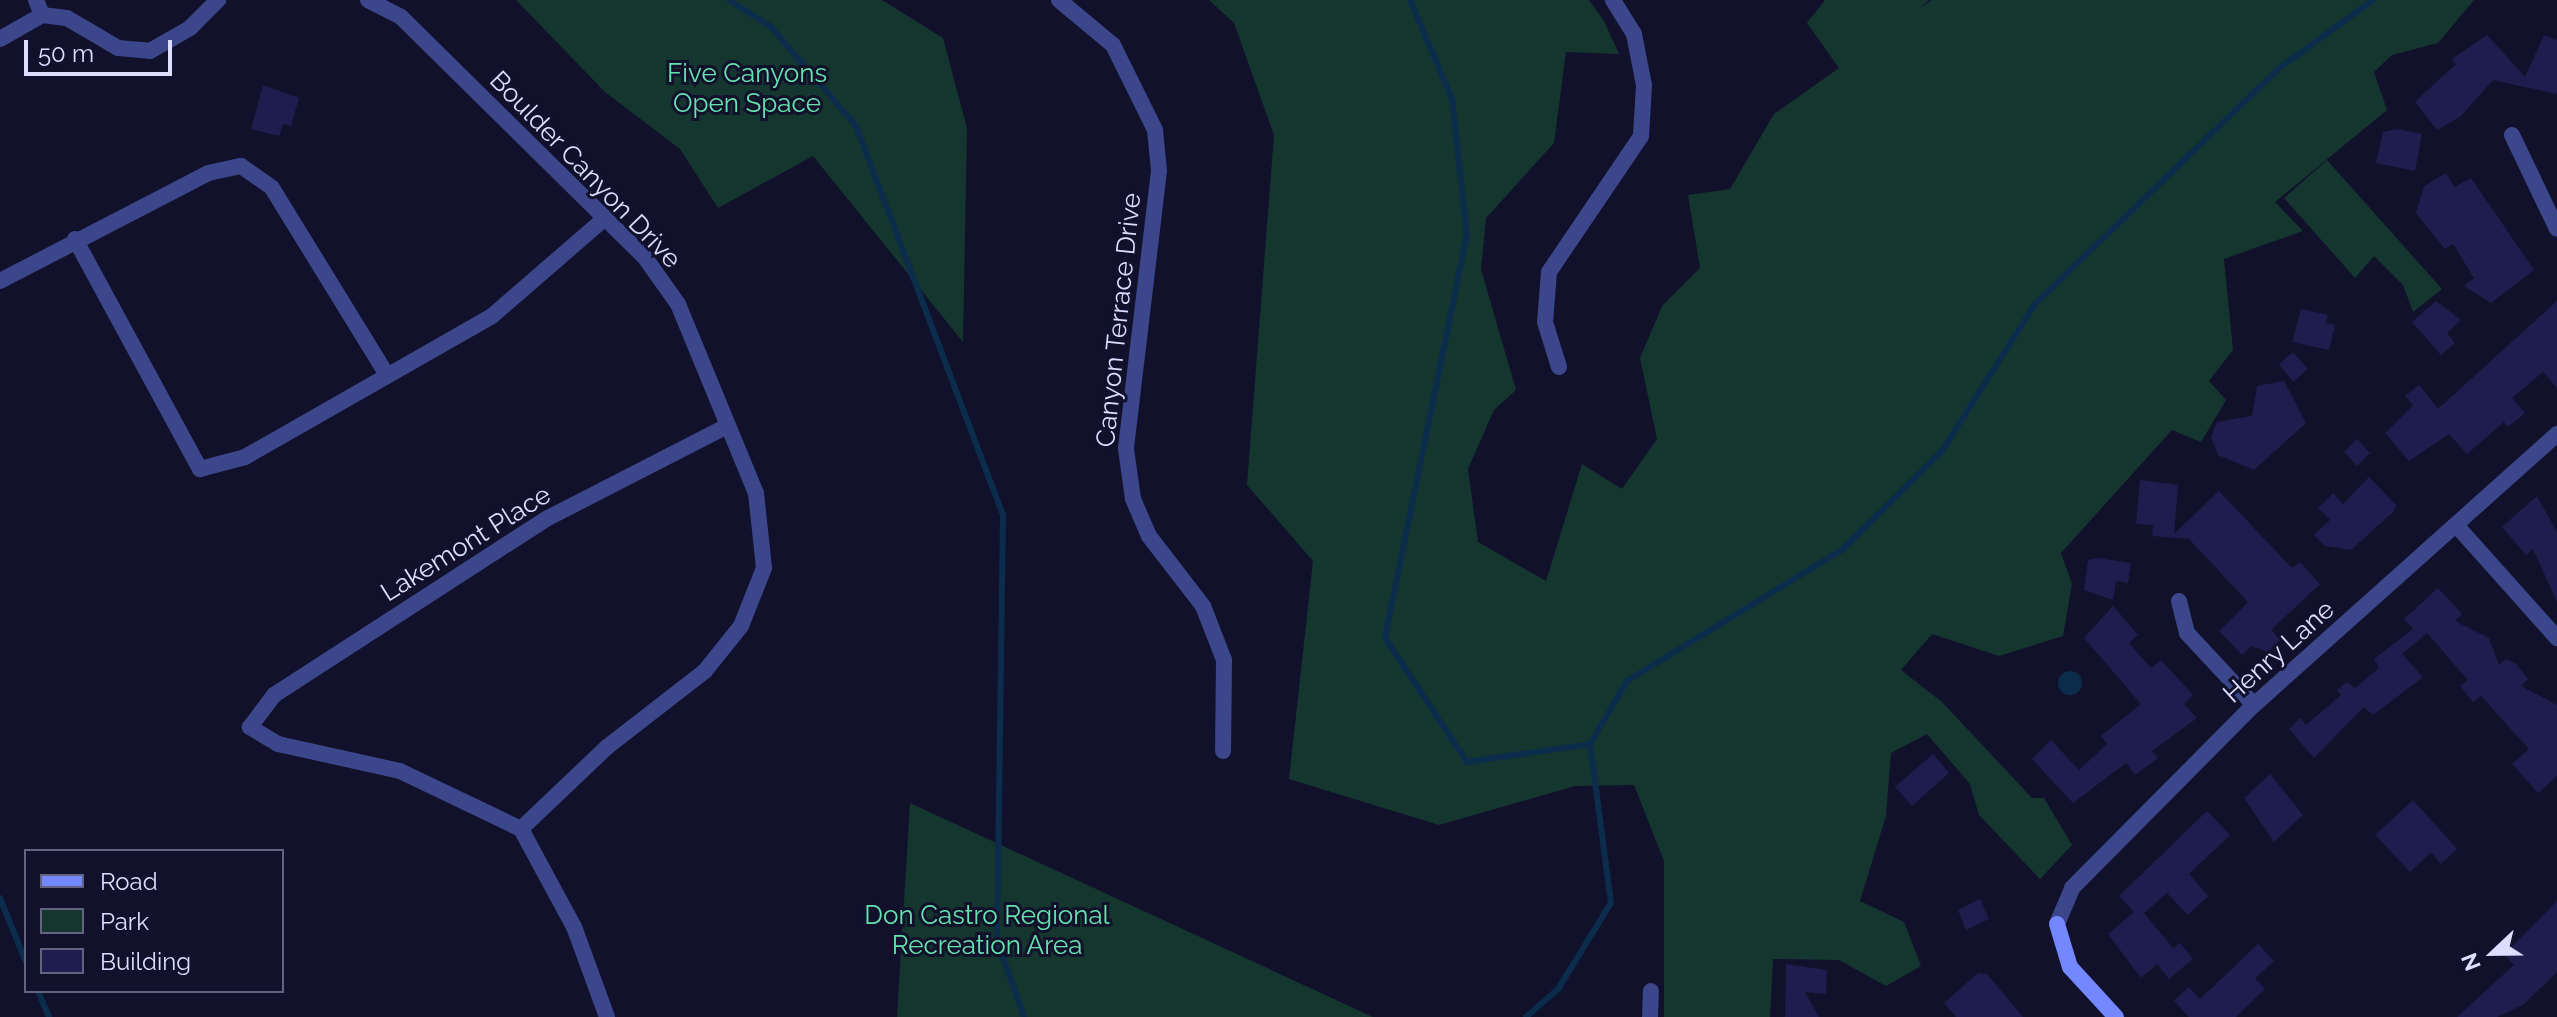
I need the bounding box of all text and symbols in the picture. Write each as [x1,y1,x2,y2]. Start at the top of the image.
scale bar [28,24,176,74]
text: 50 m [38,39,94,68]
park label: Five Canyons Open Space [667,58,827,120]
street label: Boulder Canyon Drive [483,65,687,275]
street label: Canyon Terrace Drive [1090,191,1148,449]
street label: Lakemont Place [375,479,557,609]
street label: Henry Lane [2217,594,2341,710]
legend [24,849,284,993]
text: Road [100,867,158,896]
park label: Don Castro Regional Recreation Area [864,900,1110,962]
text: Park [100,907,149,936]
north arrow [2453,913,2533,993]
text: Building [100,947,191,976]
text: N [2456,949,2486,975]

